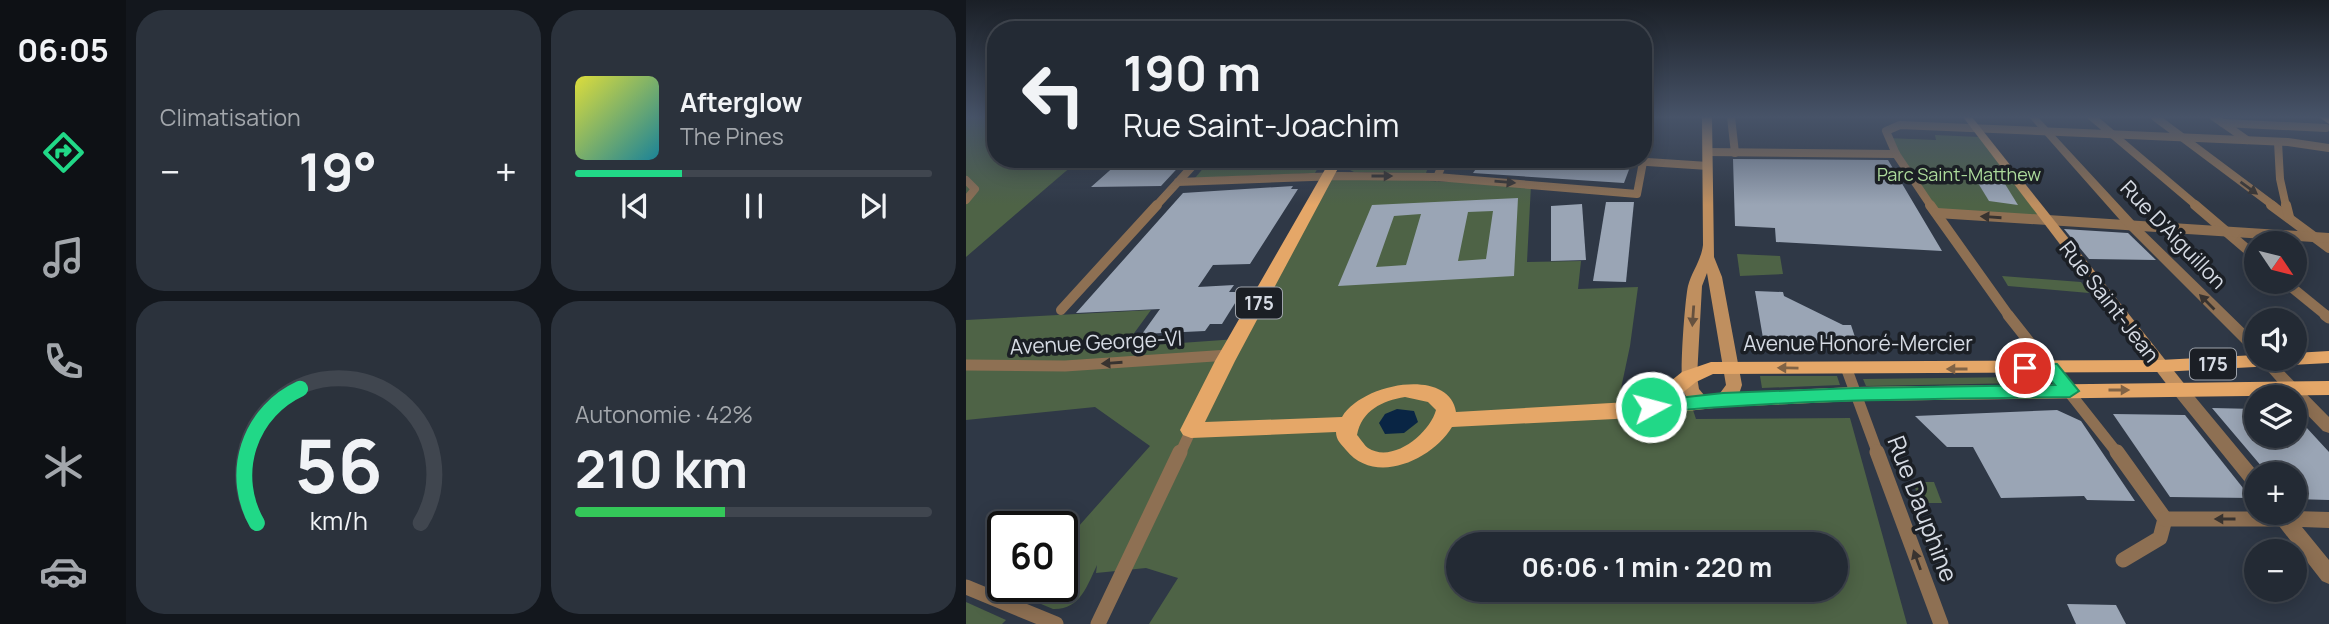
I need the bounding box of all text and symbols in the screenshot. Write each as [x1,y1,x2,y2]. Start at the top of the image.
text: 06:05 [17,28,109,72]
text: 190 m [1123,39,1261,106]
icon: left [1008,49,1099,140]
text: Afterglow [680,84,802,120]
text: Climatisation [160,101,301,133]
text: Rue Saint-Joachim [1123,103,1399,147]
text: The Pines [680,120,784,152]
icon: directions [39,128,88,177]
text: 19° [299,136,377,207]
text: − [160,145,181,197]
text: + [495,145,517,197]
park label: Parc Saint-Matthew [1877,162,2041,186]
one-way arrow [1371,170,1393,182]
street label: Rue D'Aiguillon [2115,174,2233,295]
one-way arrow [1495,177,1517,188]
one-way arrow [2240,180,2258,194]
icon: previous [616,187,654,225]
icon: pause [735,187,773,225]
icon: next [854,187,892,225]
one-way arrow [1980,211,2002,222]
north arrow [2244,231,2306,294]
map controls [2244,231,2307,602]
icon: music [39,233,88,282]
street label: Rue Saint-Jean [2054,235,2166,368]
road number: 175 [1236,288,1282,318]
one-way arrow [2199,293,2216,310]
one-way arrow [1687,305,1698,327]
button: sound [2244,308,2307,371]
street label: Avenue George-VI [1009,323,1183,361]
street label: Avenue Honoré-Mercier [1743,329,1973,357]
icon: phone [39,337,88,386]
pin [1995,338,2055,398]
road number: 175 [2190,348,2236,380]
icon: arrive [2006,349,2044,387]
one-way arrow [1100,358,1122,369]
one-way arrow [1777,363,1799,374]
one-way arrow [1946,363,1968,375]
position arrow [1614,370,1688,444]
one-way arrow [2108,384,2130,396]
button: layers [2244,385,2307,448]
text: Autonomie · 42% [575,398,753,430]
text: 56 [295,416,382,516]
street label: Rue Dauphine [1880,431,1966,586]
text: 210 km [575,433,748,504]
icon: climate [39,442,88,491]
button: + [2244,462,2307,525]
text: km/h [309,503,368,538]
speed limit sign: 60 [987,511,1078,602]
one-way arrow [2214,513,2236,525]
button: − [2244,539,2307,602]
icon: car [39,547,88,596]
text: 06:06 · 1 min · 220 m [1522,549,1772,585]
one-way arrow [1912,549,1923,570]

